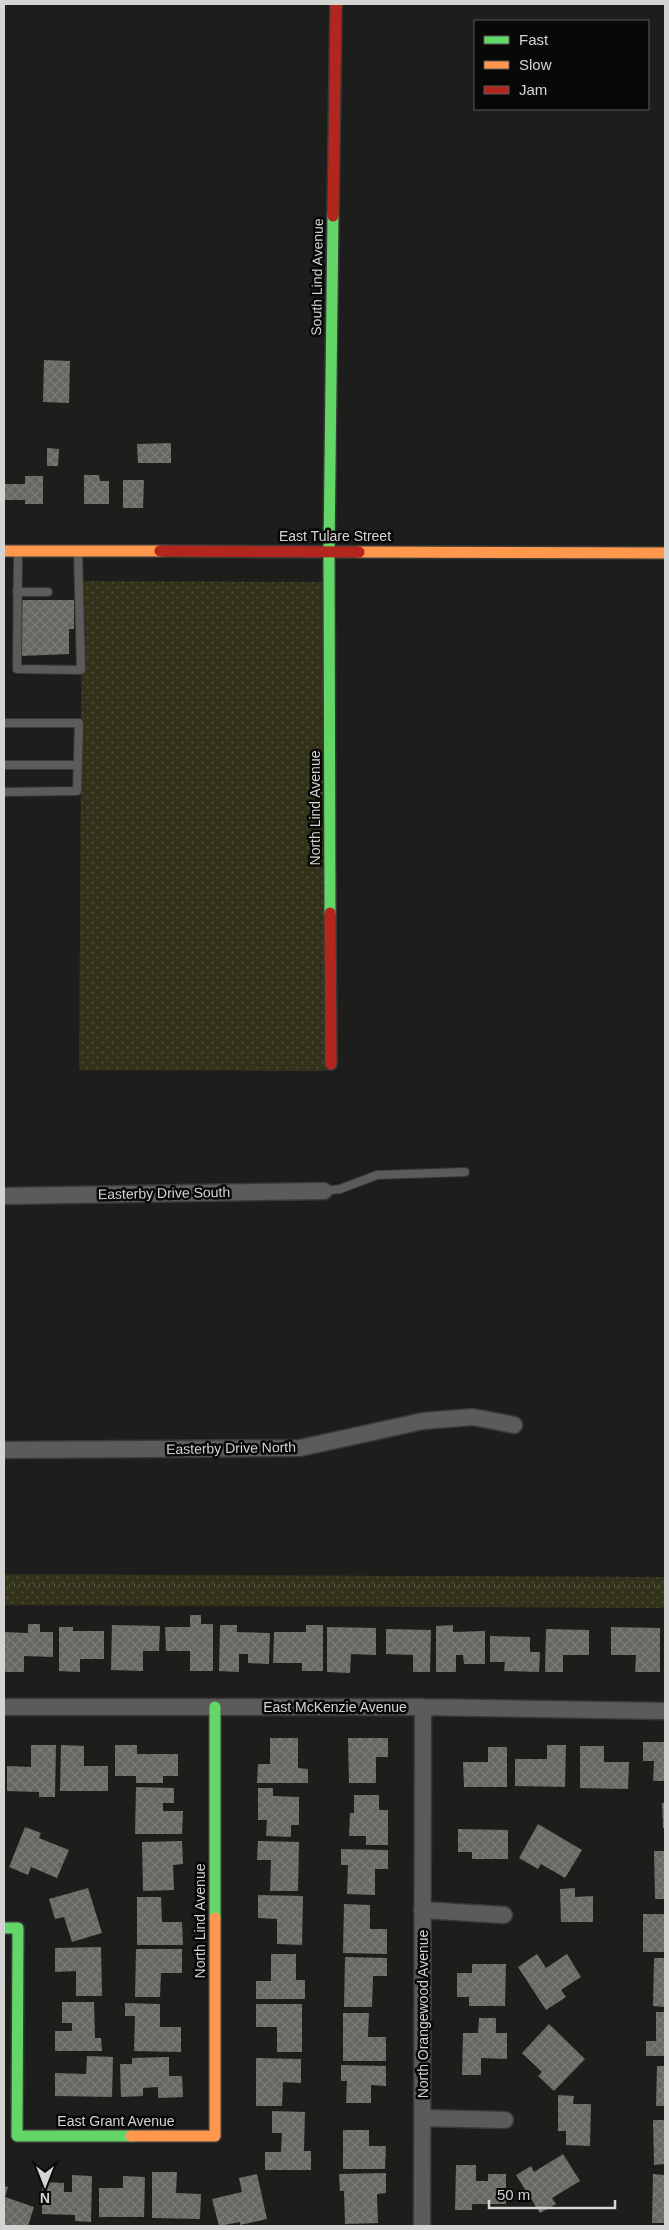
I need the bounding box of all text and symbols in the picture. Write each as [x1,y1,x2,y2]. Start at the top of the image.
legend [474,20,649,110]
text: Fast [519,31,549,48]
text: Slow [519,56,552,73]
text: Jam [519,81,547,98]
street label: South Lind Avenue [308,218,326,336]
street label: East Tulare Street [279,528,391,544]
street label: North Lind Avenue [307,750,323,865]
street label: Easterby Drive South [98,1184,230,1202]
street label: Easterby Drive North [166,1439,296,1457]
street label: East McKenzie Avenue [263,1699,407,1715]
street label: North Lind Avenue [192,1863,208,1978]
street label: North Orangewood Avenue [415,1929,431,2098]
street label: East Grant Avenue [57,2113,175,2129]
north arrow [20,2160,70,2210]
scale bar [489,2178,615,2210]
text: 50 m [497,2186,530,2203]
text: N [40,2190,50,2206]

